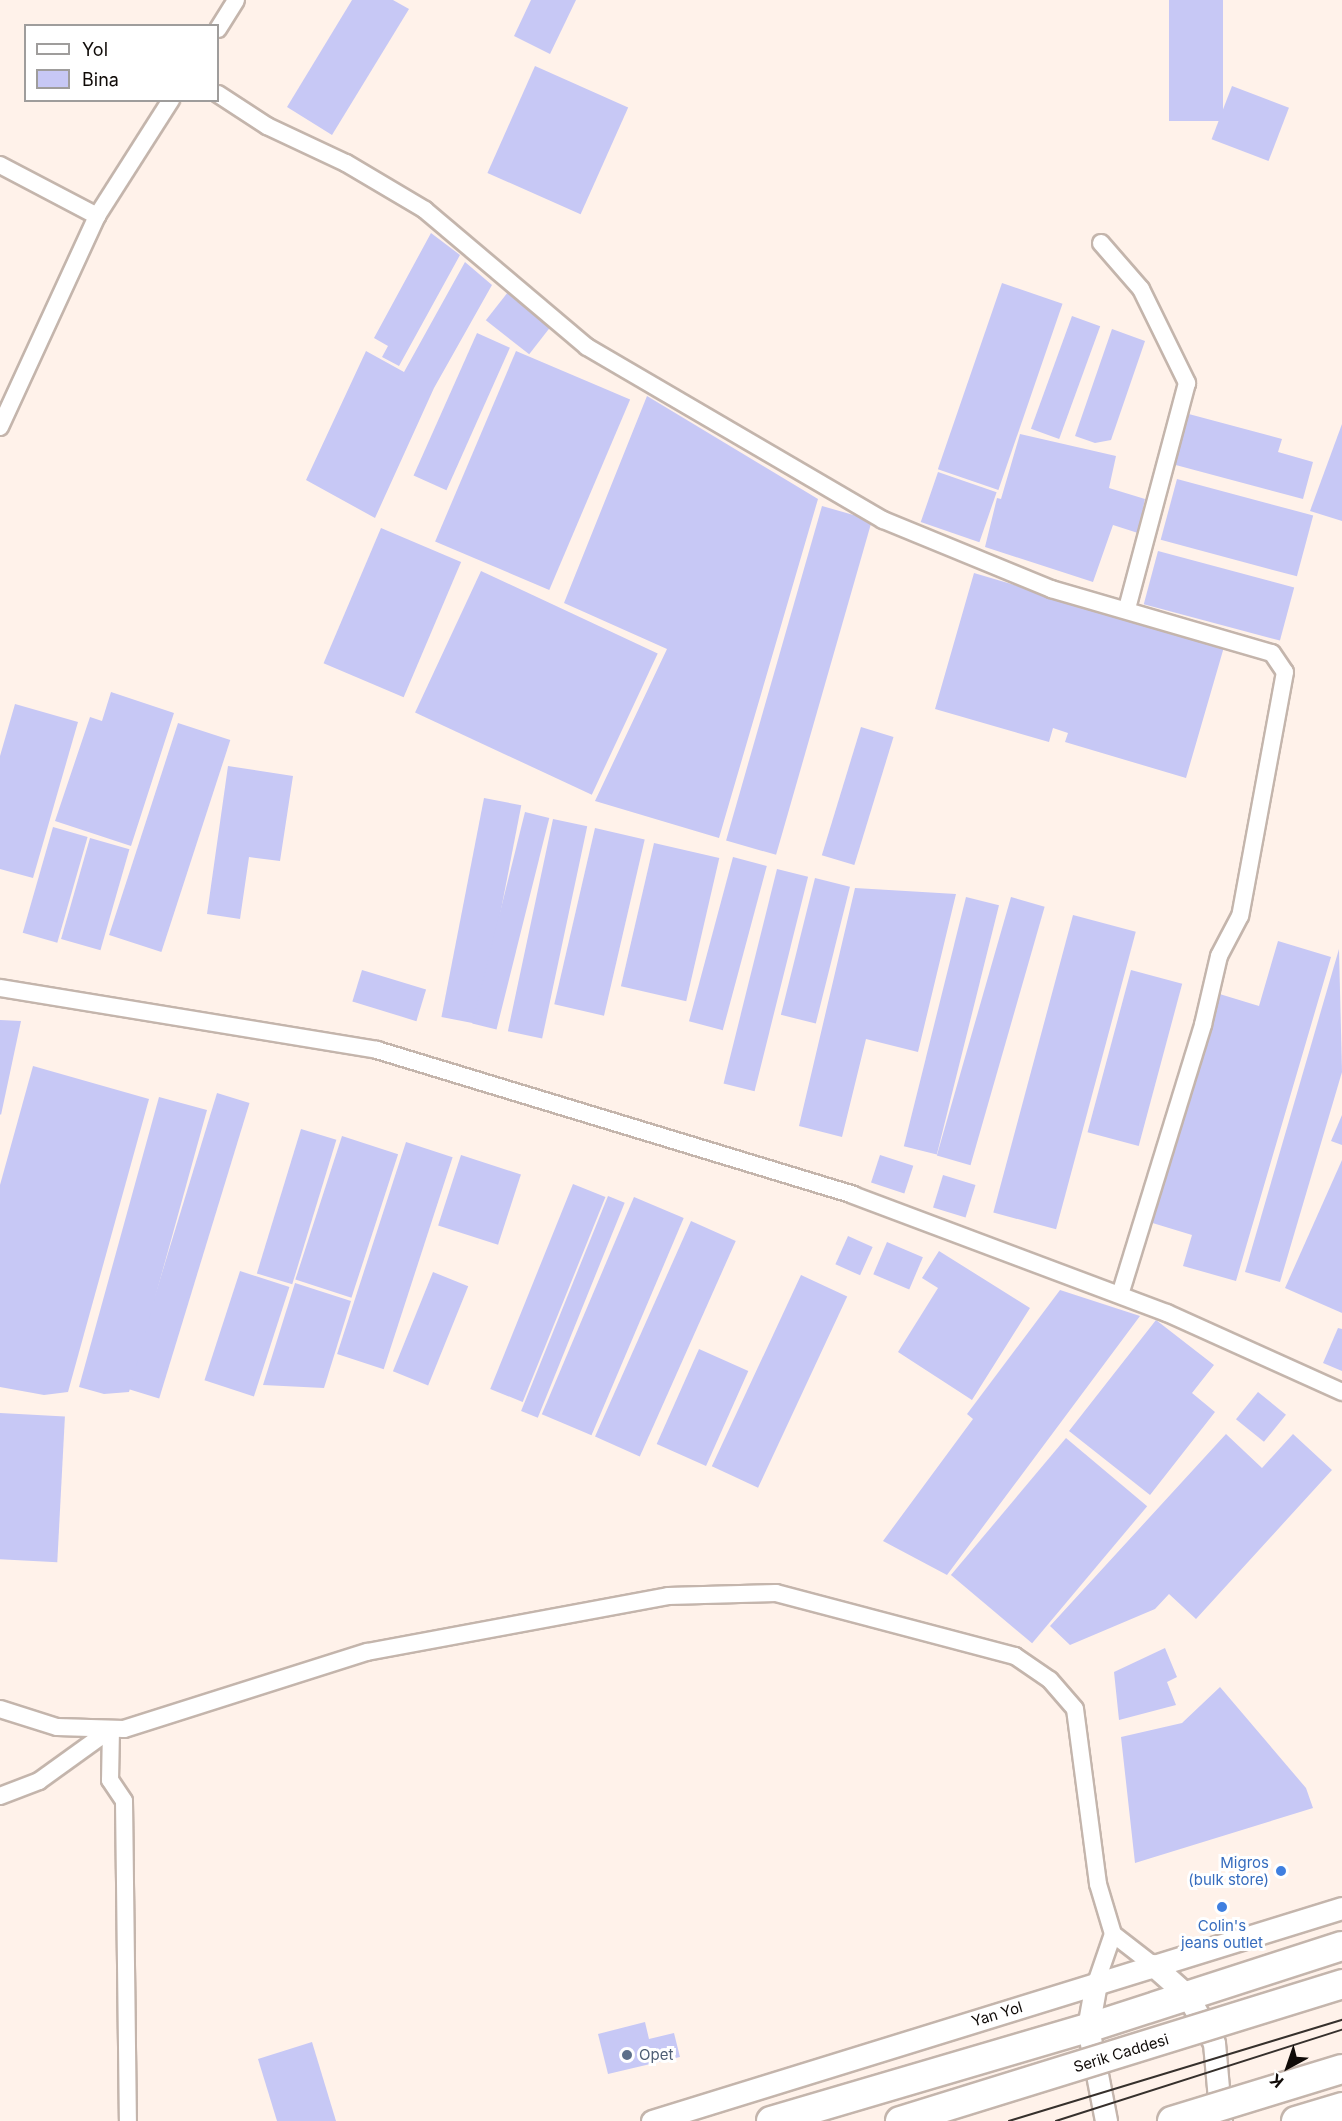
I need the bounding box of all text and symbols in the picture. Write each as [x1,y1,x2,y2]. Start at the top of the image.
legend [24,24,219,102]
text: Yol [82,39,108,60]
text: Bina [82,69,119,90]
place label: Migros (bulk store) [1188,1853,1269,1888]
marker: Migros (bulk store) [1274,1864,1288,1878]
marker: Colin's jeans outlet [1215,1900,1229,1914]
place label: Colin's jeans outlet [1181,1916,1263,1951]
street label: Yan Yol [969,1998,1025,2030]
street label: Serik Caddesi [1071,2030,1171,2076]
north arrow [1258,2037,1318,2097]
place label: Opet [639,2046,673,2064]
marker: Opet [620,2048,634,2062]
text: K [1266,2069,1287,2092]

